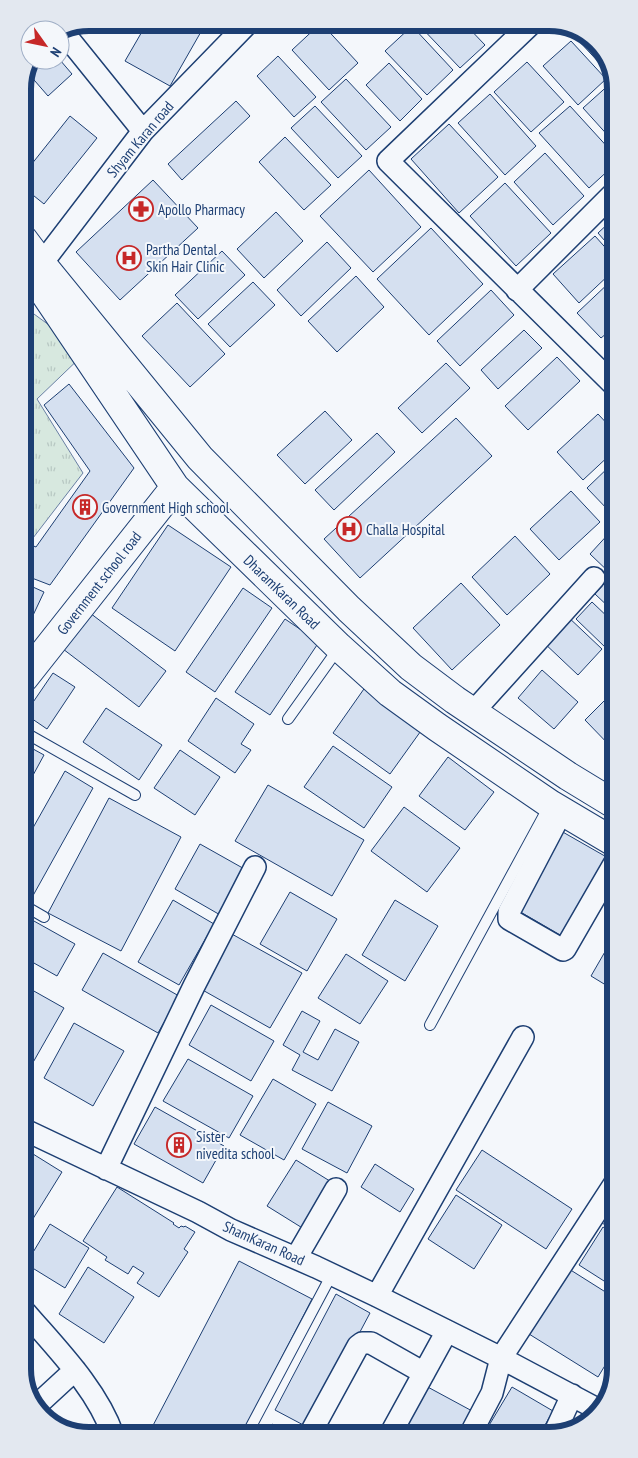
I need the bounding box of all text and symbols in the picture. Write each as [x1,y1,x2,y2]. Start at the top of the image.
north arrow [20,20,70,70]
text: N [46,44,66,60]
street label: Shyam Karan road [103,97,177,181]
pharmacy icon: Apollo Pharmacy [128,196,154,222]
place label: Apollo Pharmacy [158,200,245,219]
place label: Partha Dental Skin Hair Clinic [146,240,225,276]
hospital icon: Partha Dental Skin Hair Clinic [116,245,142,271]
building icon: Government High school [72,494,98,520]
place label: Government High school [102,498,230,517]
hospital icon: Challa Hospital [336,516,362,542]
place label: Challa Hospital [366,520,445,539]
street label: Government school road [53,528,145,638]
street label: DharamKaran Road [240,551,324,633]
place label: Sister nivedita school [196,1127,275,1163]
building icon: Sister nivedita school [166,1132,192,1158]
street label: ShamKaran Road [220,1217,308,1269]

